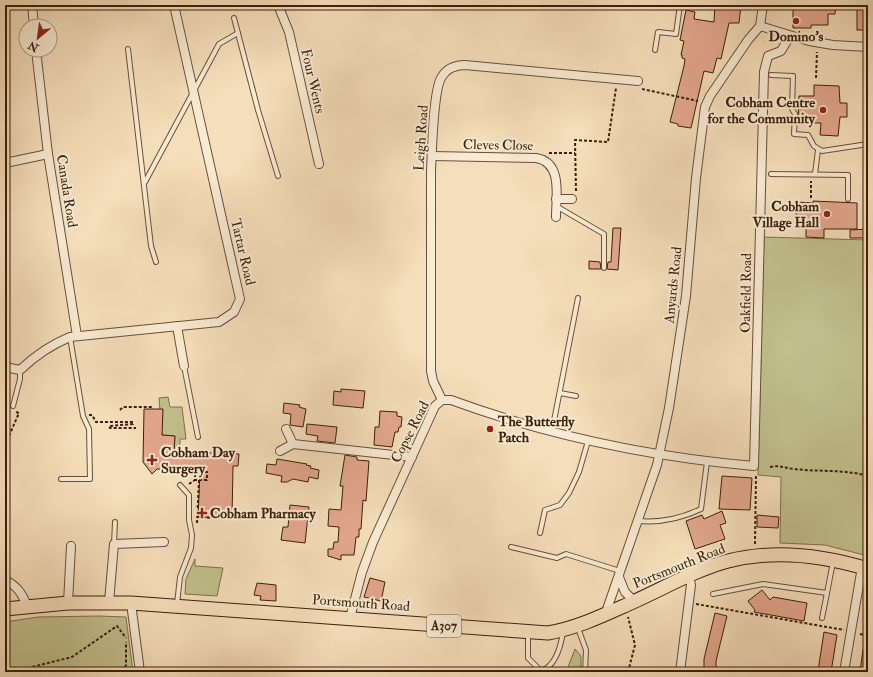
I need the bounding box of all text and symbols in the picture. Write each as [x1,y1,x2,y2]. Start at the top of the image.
marker: Domino's [791,16,801,26]
north arrow [18,18,58,58]
place label: Domino's [769,28,824,45]
text: N [25,38,42,55]
street label: Four Wents [297,47,329,115]
place label: Cobham Centre for the Community [708,94,816,128]
street label: Leigh Road [410,104,432,172]
marker: Cobham Centre for the Community [818,105,828,115]
street label: Cleves Close [463,136,533,154]
street label: Canada Road [53,153,81,229]
place label: Cobham Village Hall [751,198,819,232]
marker: Cobham Village Hall [822,209,832,219]
street label: Tartar Road [227,217,259,287]
street label: Anyards Road [660,246,686,325]
street label: Oakfield Road [737,253,755,333]
street label: Copse Road [387,398,434,466]
place label: The Butterfly Patch [497,413,575,446]
marker: The Butterfly Patch [485,424,495,434]
place label: Cobham Day Surgery [161,444,236,478]
marker: Cobham Day Surgery [146,454,158,466]
place label: Cobham Pharmacy [210,505,316,523]
marker: Cobham Pharmacy [197,508,207,518]
street label: Portsmouth Road [630,540,728,592]
street label: Portsmouth Road [312,591,411,615]
road number: A307 [427,615,461,637]

